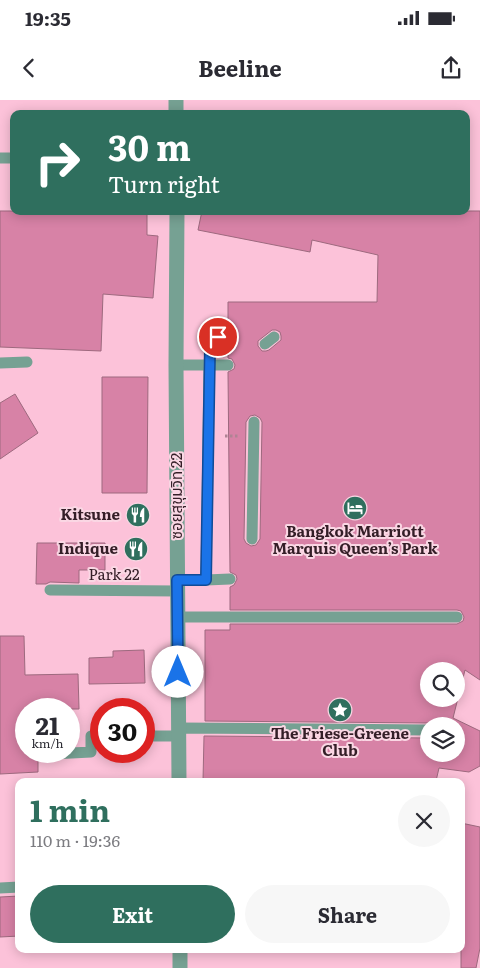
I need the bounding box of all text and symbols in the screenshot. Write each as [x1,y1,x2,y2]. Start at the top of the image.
text: 19:35 [25,4,71,32]
text: Beeline [198,51,282,84]
icon: back [15,54,43,82]
icon: share [437,54,465,82]
text: 30 m [108,120,191,172]
icon: right [25,130,90,195]
text: Turn right [108,167,220,200]
pin [197,316,239,358]
icon: arrive [204,323,232,351]
street label: ซอยสุขุมวิท 22 [164,452,187,539]
hotel icon: Bangkok Marriott Marquis Queen’s Park [342,495,368,521]
place label: Kitsune [60,502,121,525]
restaurant icon: Kitsune [125,502,151,528]
place label: Bangkok Marriott Marquis Queen’s Park [272,519,439,559]
place label: Indique [58,536,119,559]
restaurant icon: Indique [123,536,149,562]
street label: Park 22 [88,562,140,585]
position arrow [151,645,203,697]
map controls [420,662,465,762]
button: search [420,662,465,707]
place icon: The Friese-Greene Club [327,697,353,723]
speed limit sign: 30 [90,698,155,763]
text: 21 [36,706,59,743]
button: layers [420,717,465,762]
place label: The Friese-Greene Club [271,721,410,761]
text: km/h [32,734,63,752]
text: 1 min [30,787,110,831]
button: close [398,795,450,847]
text: 110 m · 19:36 [30,828,120,852]
button: Exit [30,885,235,943]
button: Share [245,885,450,943]

